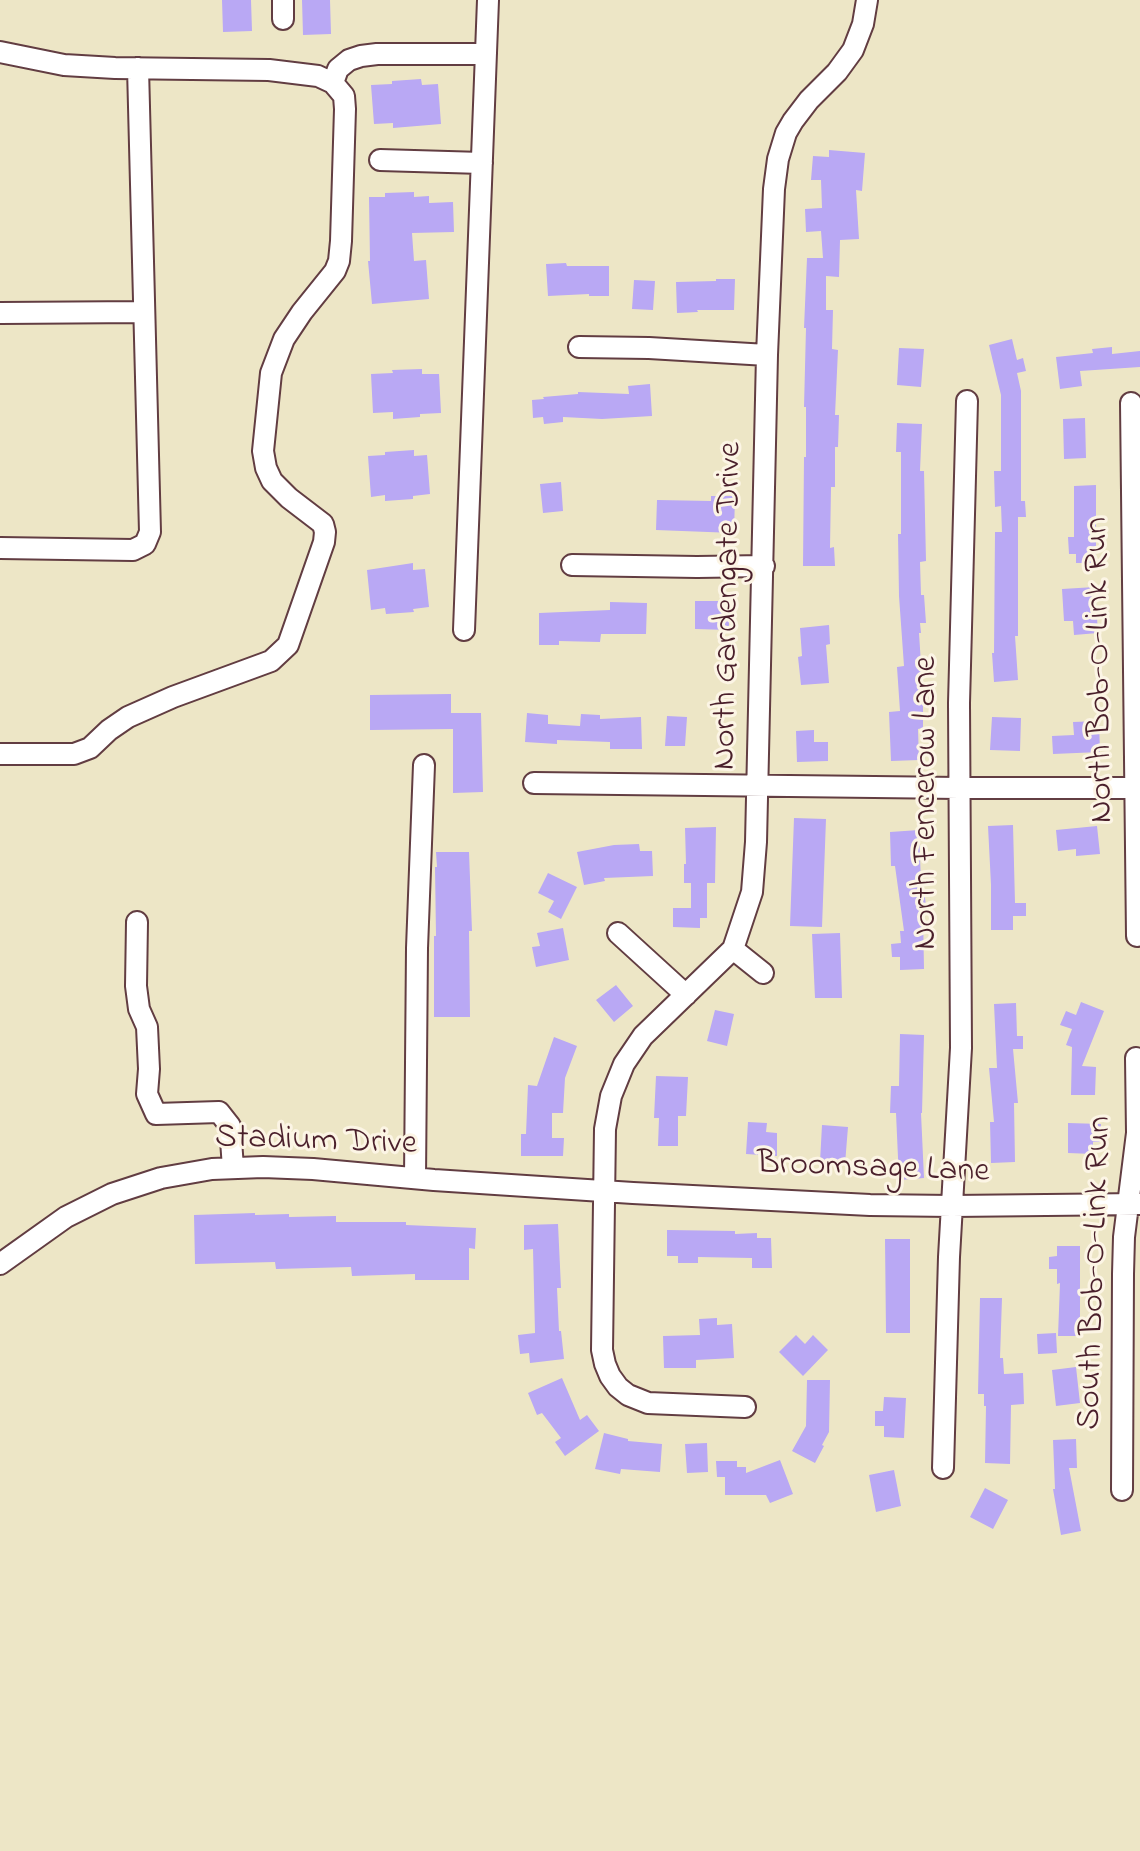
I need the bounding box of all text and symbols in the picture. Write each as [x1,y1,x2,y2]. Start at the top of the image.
street label: North Gardengate Drive [707,441,753,771]
street label: North Bob-O-Link Run [1079,516,1125,824]
street label: North Fencerow Lane [908,656,948,950]
street label: South Bob-O-Link Run [1071,1115,1123,1431]
street label: Stadium Drive [214,1119,418,1167]
street label: Broomsage Lane [756,1146,990,1194]

